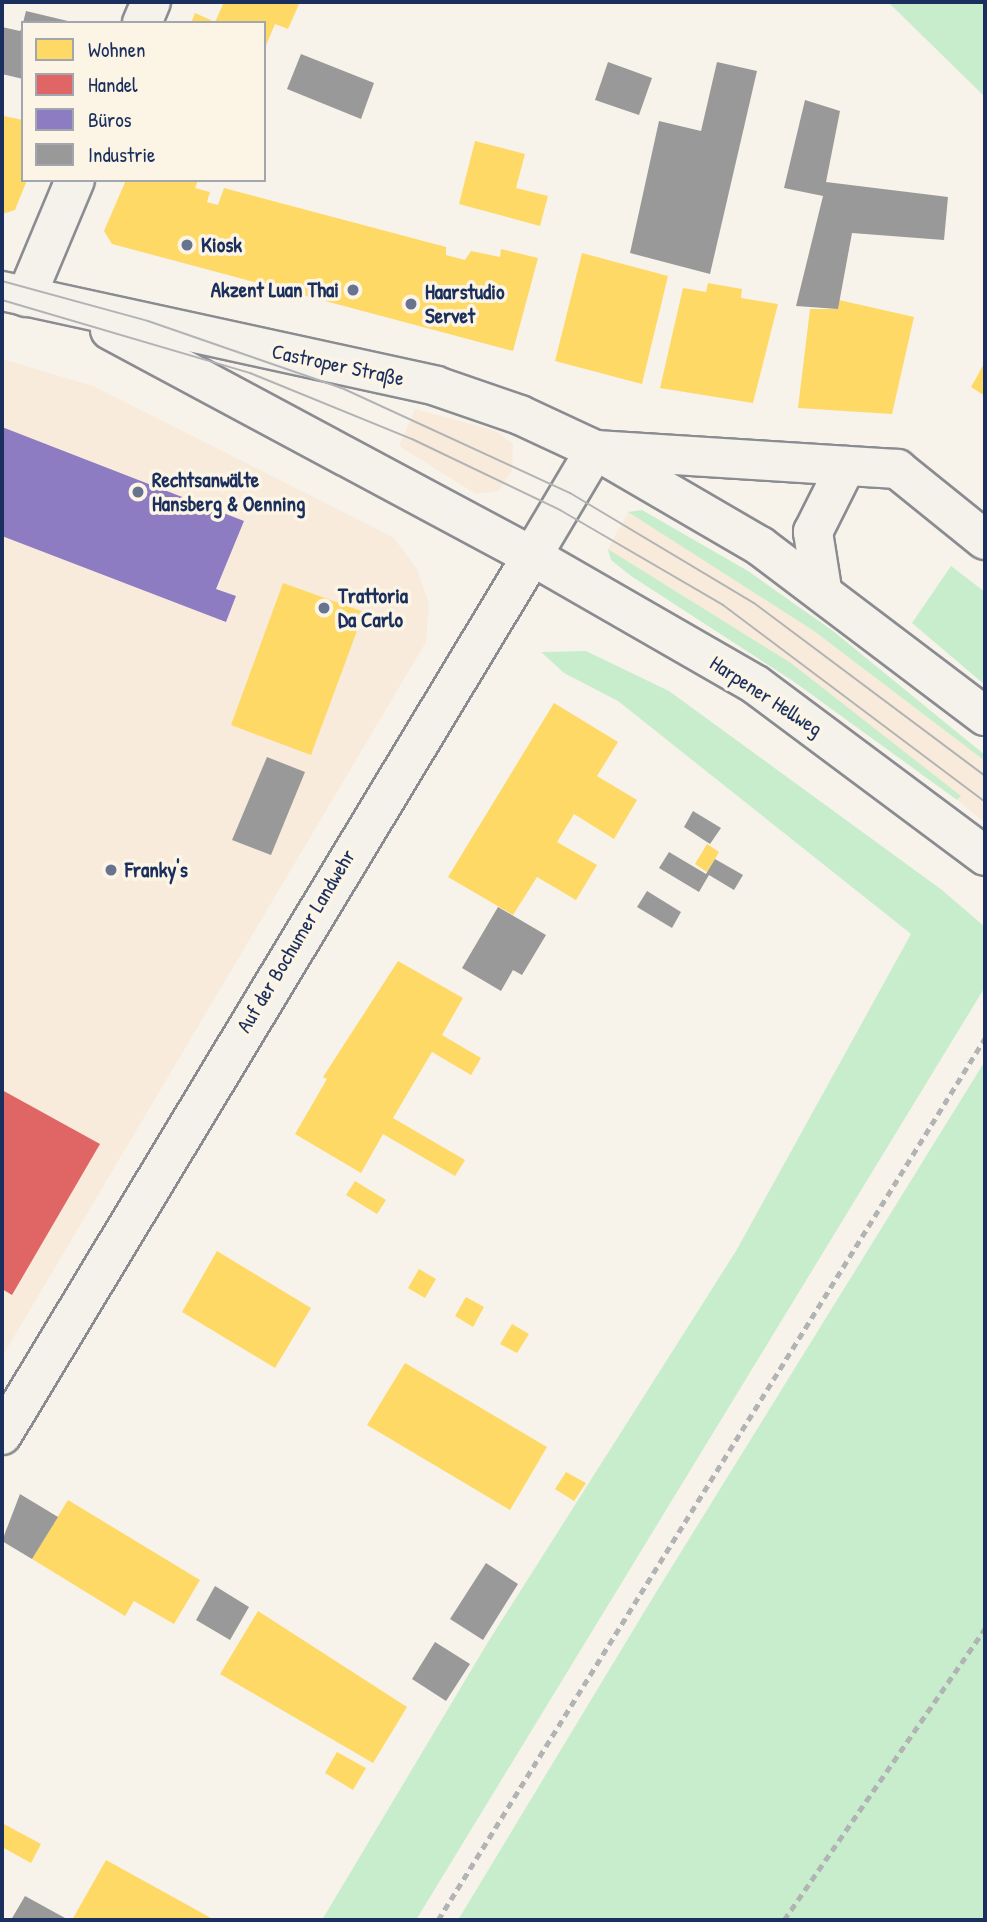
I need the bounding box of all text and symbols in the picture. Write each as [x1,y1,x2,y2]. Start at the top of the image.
legend [21,21,266,182]
text: Wohnen [88,35,146,64]
text: Handel [88,70,138,99]
text: Büros [88,105,132,134]
text: Industrie [88,140,155,169]
place label: Kiosk [201,232,242,258]
marker: Kiosk [179,237,195,253]
place label: Akzent Luan Thai [211,277,339,303]
place label: Haarstudio Servet [425,279,504,329]
marker: Akzent Luan Thai [345,282,361,298]
marker: Haarstudio Servet [403,296,419,312]
street label: Castroper Straße [270,339,406,391]
place label: Rechtsanwälte Hansberg & Oenning [152,467,305,517]
marker: Rechtsanwälte Hansberg & Oenning [130,484,146,500]
place label: Trattoria Da Carlo [338,583,408,633]
marker: Trattoria Da Carlo [316,600,332,616]
street label: Harpener Hellweg [705,650,827,742]
street label: Auf der Bochumer Landwehr [231,845,361,1037]
place label: Franky's [125,857,188,883]
marker: Franky's [103,862,119,878]

